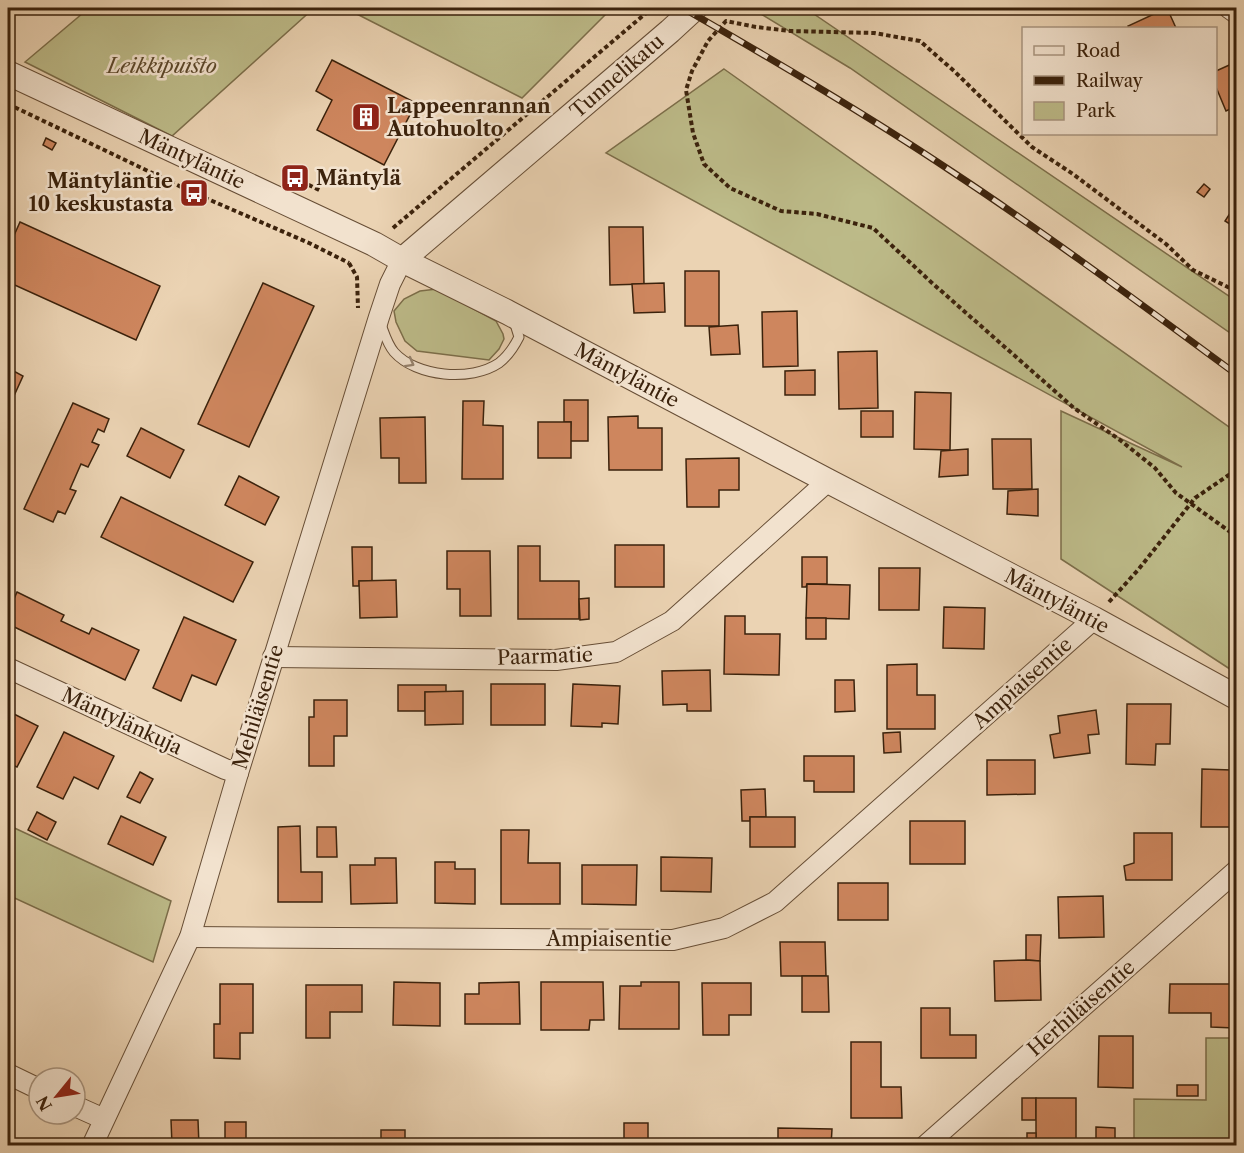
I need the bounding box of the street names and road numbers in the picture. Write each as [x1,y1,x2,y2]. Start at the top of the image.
street label: Tunnelikatu [565,29,669,123]
street label: Mäntyläntie [135,124,249,194]
street label: Mäntyläntie [571,338,683,412]
street label: Mäntyläntie [1001,564,1113,638]
street label: Ampiaisentie [967,632,1077,735]
street label: Mehiläisentie [228,642,288,772]
street label: Paarmatie [497,642,593,670]
street label: Mäntylänkuja [58,683,187,760]
street label: Ampiaisentie [545,927,672,951]
street label: Herhiläisentie [1022,955,1140,1061]

